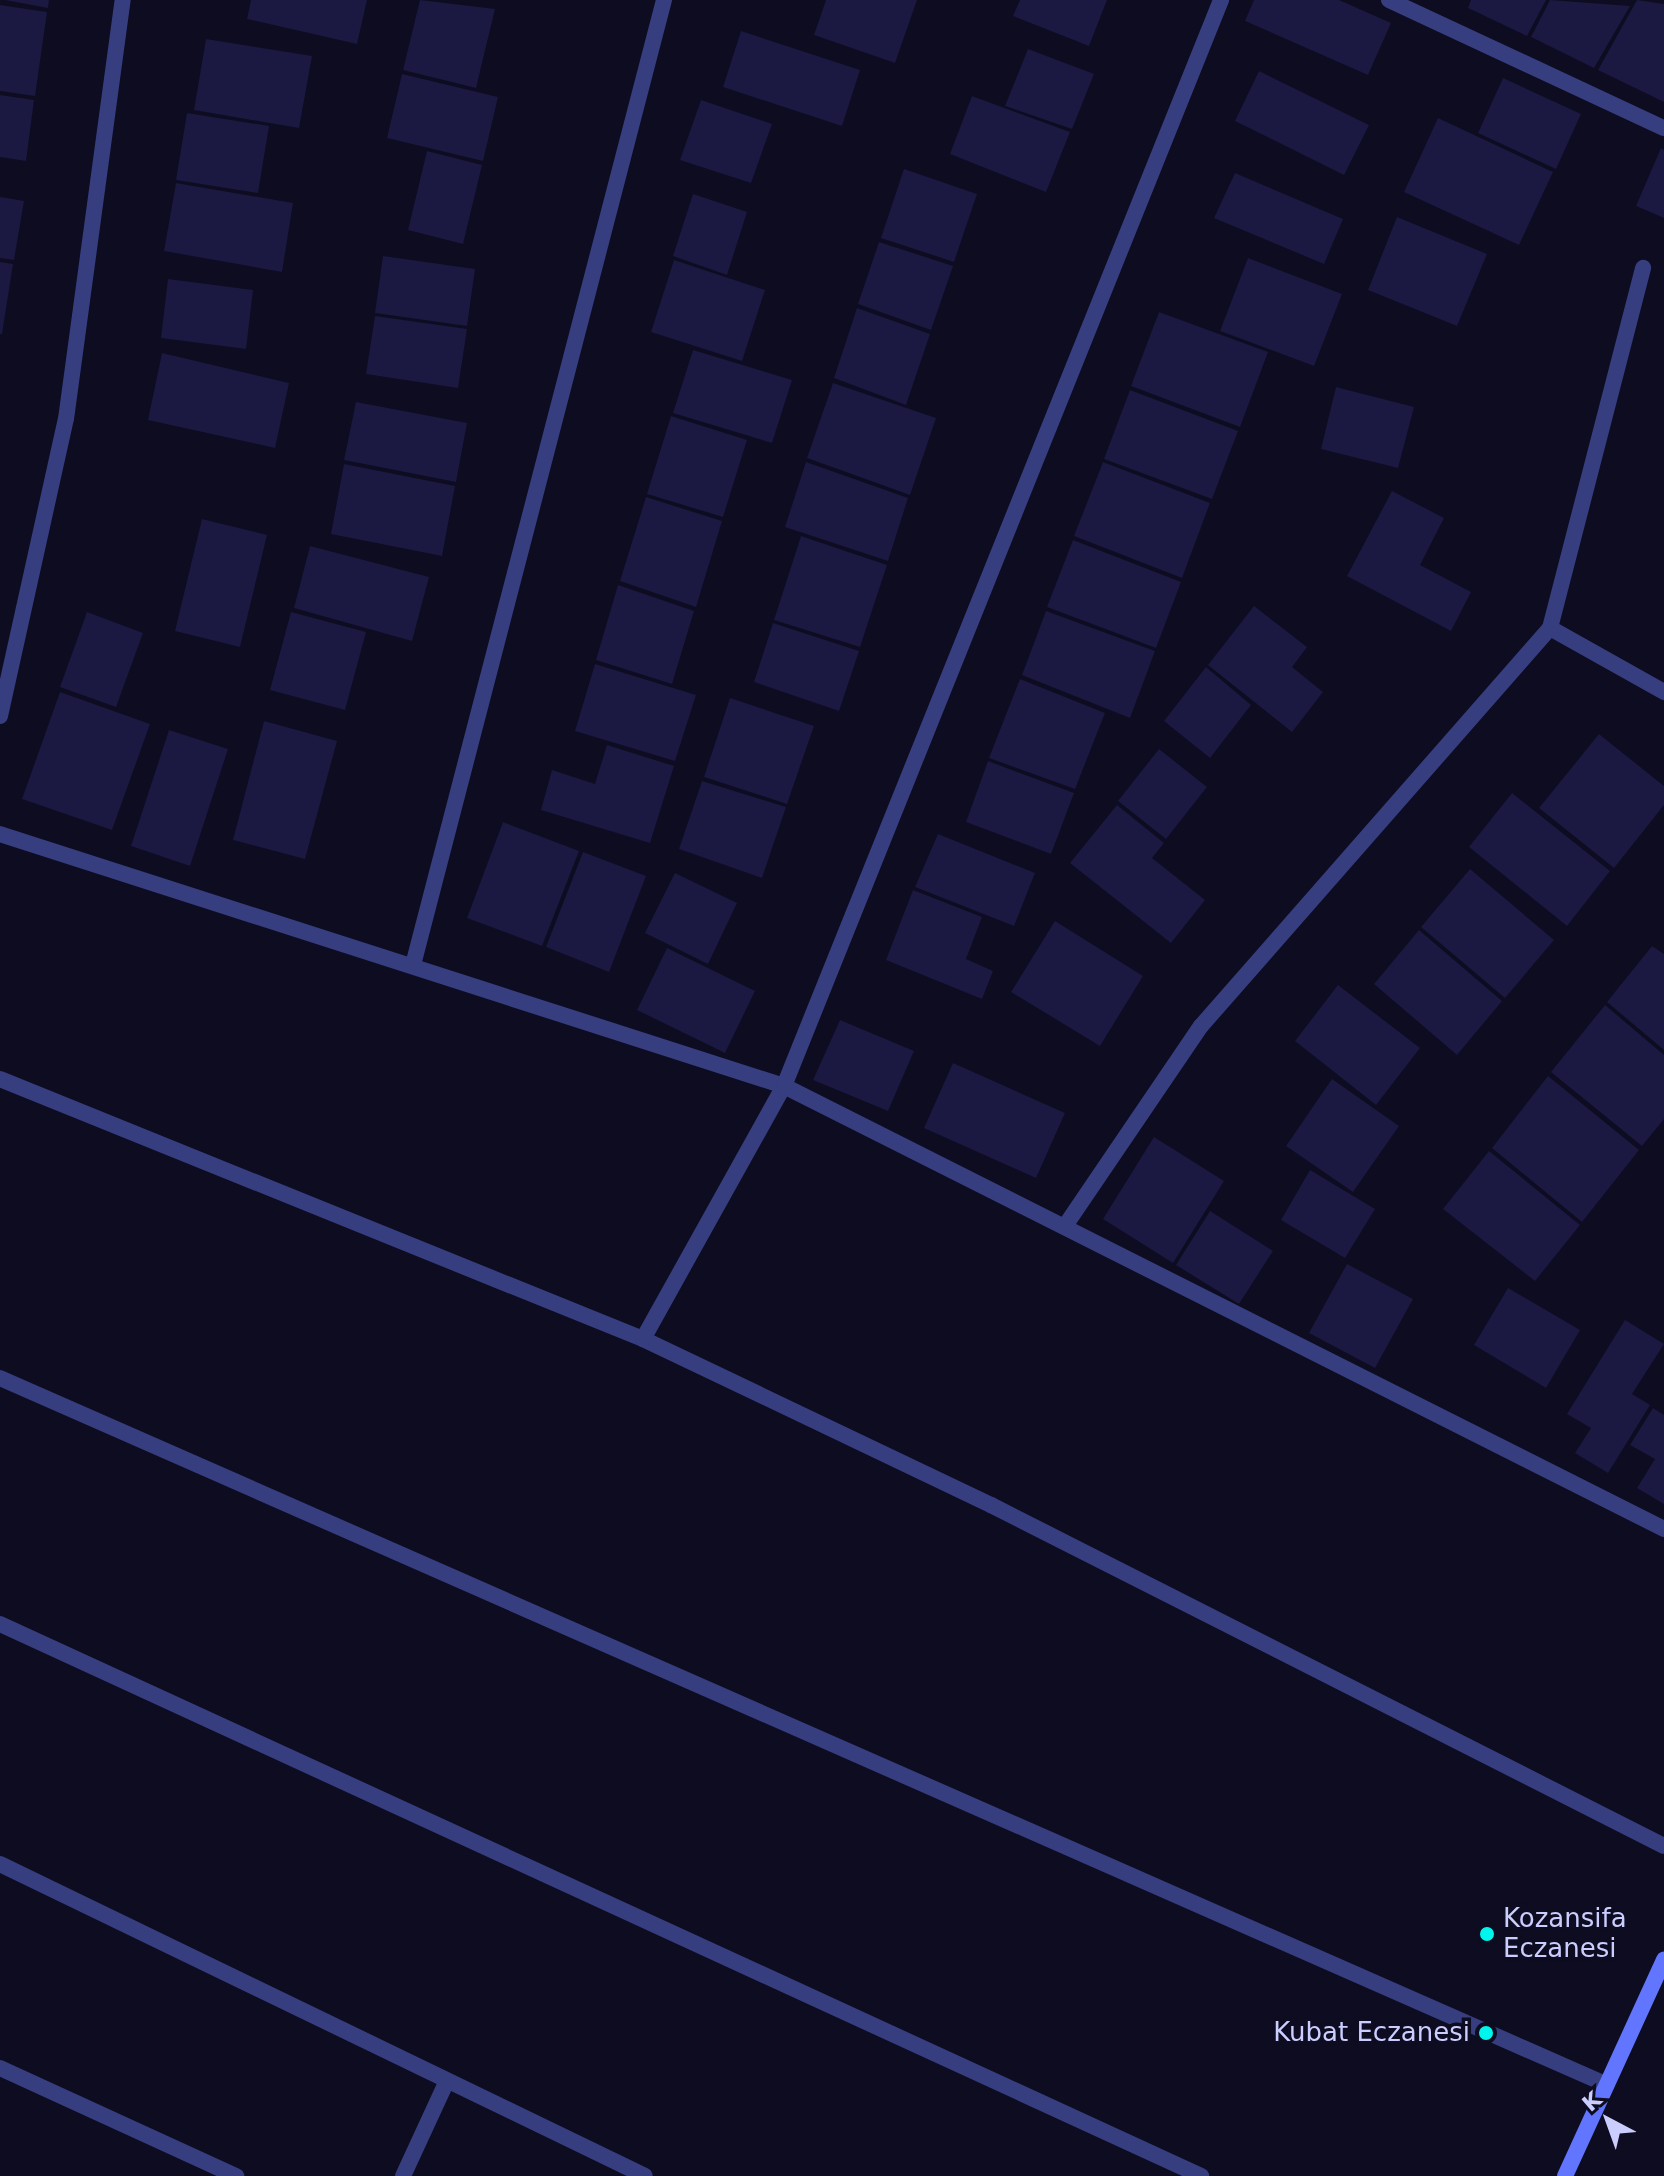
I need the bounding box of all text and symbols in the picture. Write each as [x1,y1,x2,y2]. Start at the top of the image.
place label: Kozansifa Eczanesi [1503,1903,1627,1964]
marker: Kozansifa Eczanesi [1478,1925,1496,1943]
place label: Kubat Eczanesi [1273,2017,1470,2049]
marker: Kubat Eczanesi [1477,2024,1495,2042]
north arrow [1568,2080,1648,2160]
text: K [1577,2086,1607,2117]

